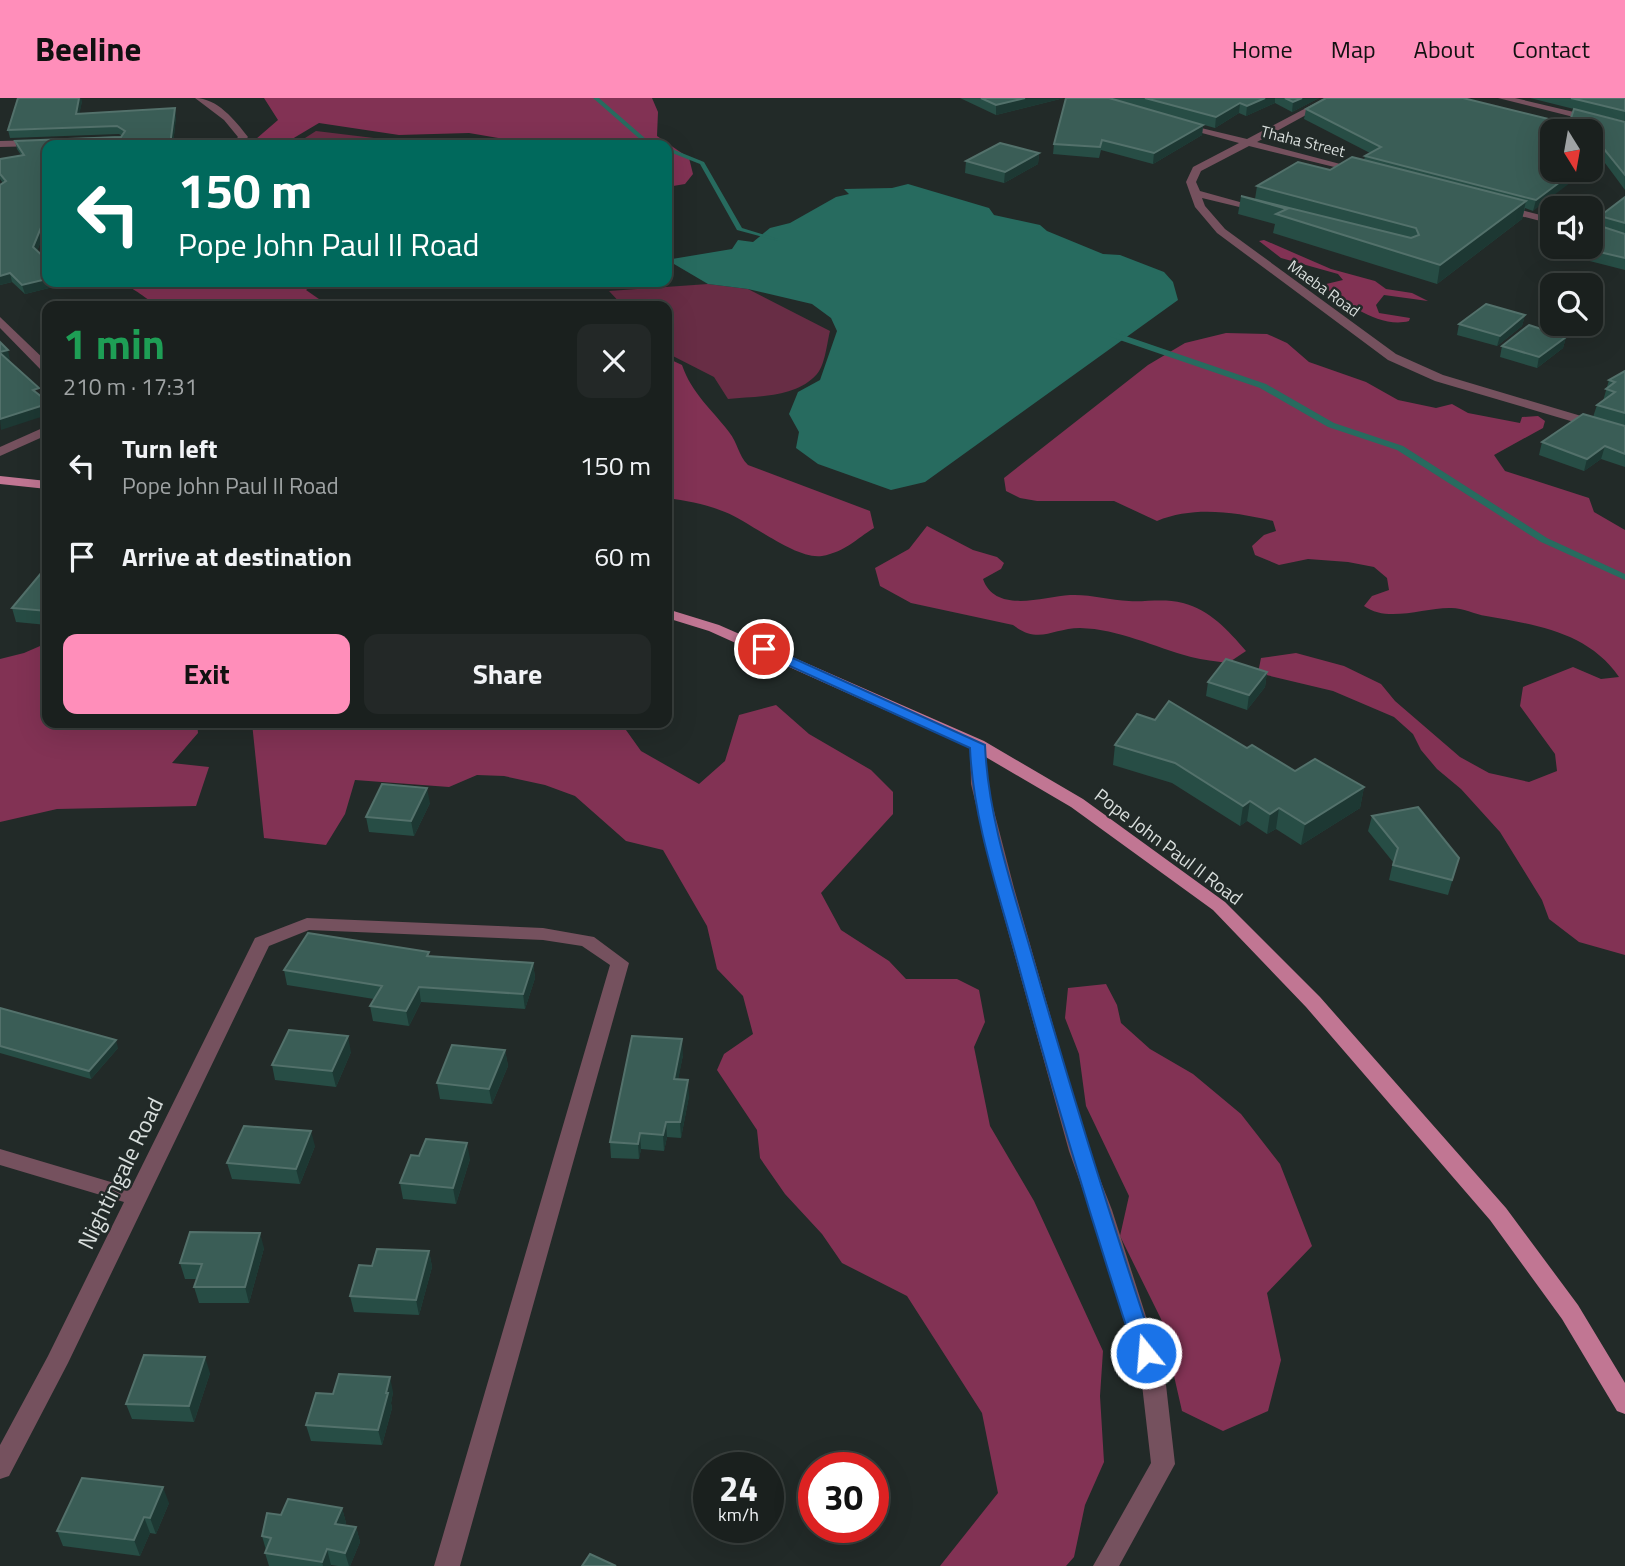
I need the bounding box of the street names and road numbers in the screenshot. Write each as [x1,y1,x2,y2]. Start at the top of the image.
street label: Thaha Street [1258,119,1348,163]
street label: Maeba Road [1283,254,1365,322]
street label: Pope John Paul II Road [1089,781,1249,911]
street label: Nightingale Road [68,1091,172,1255]

